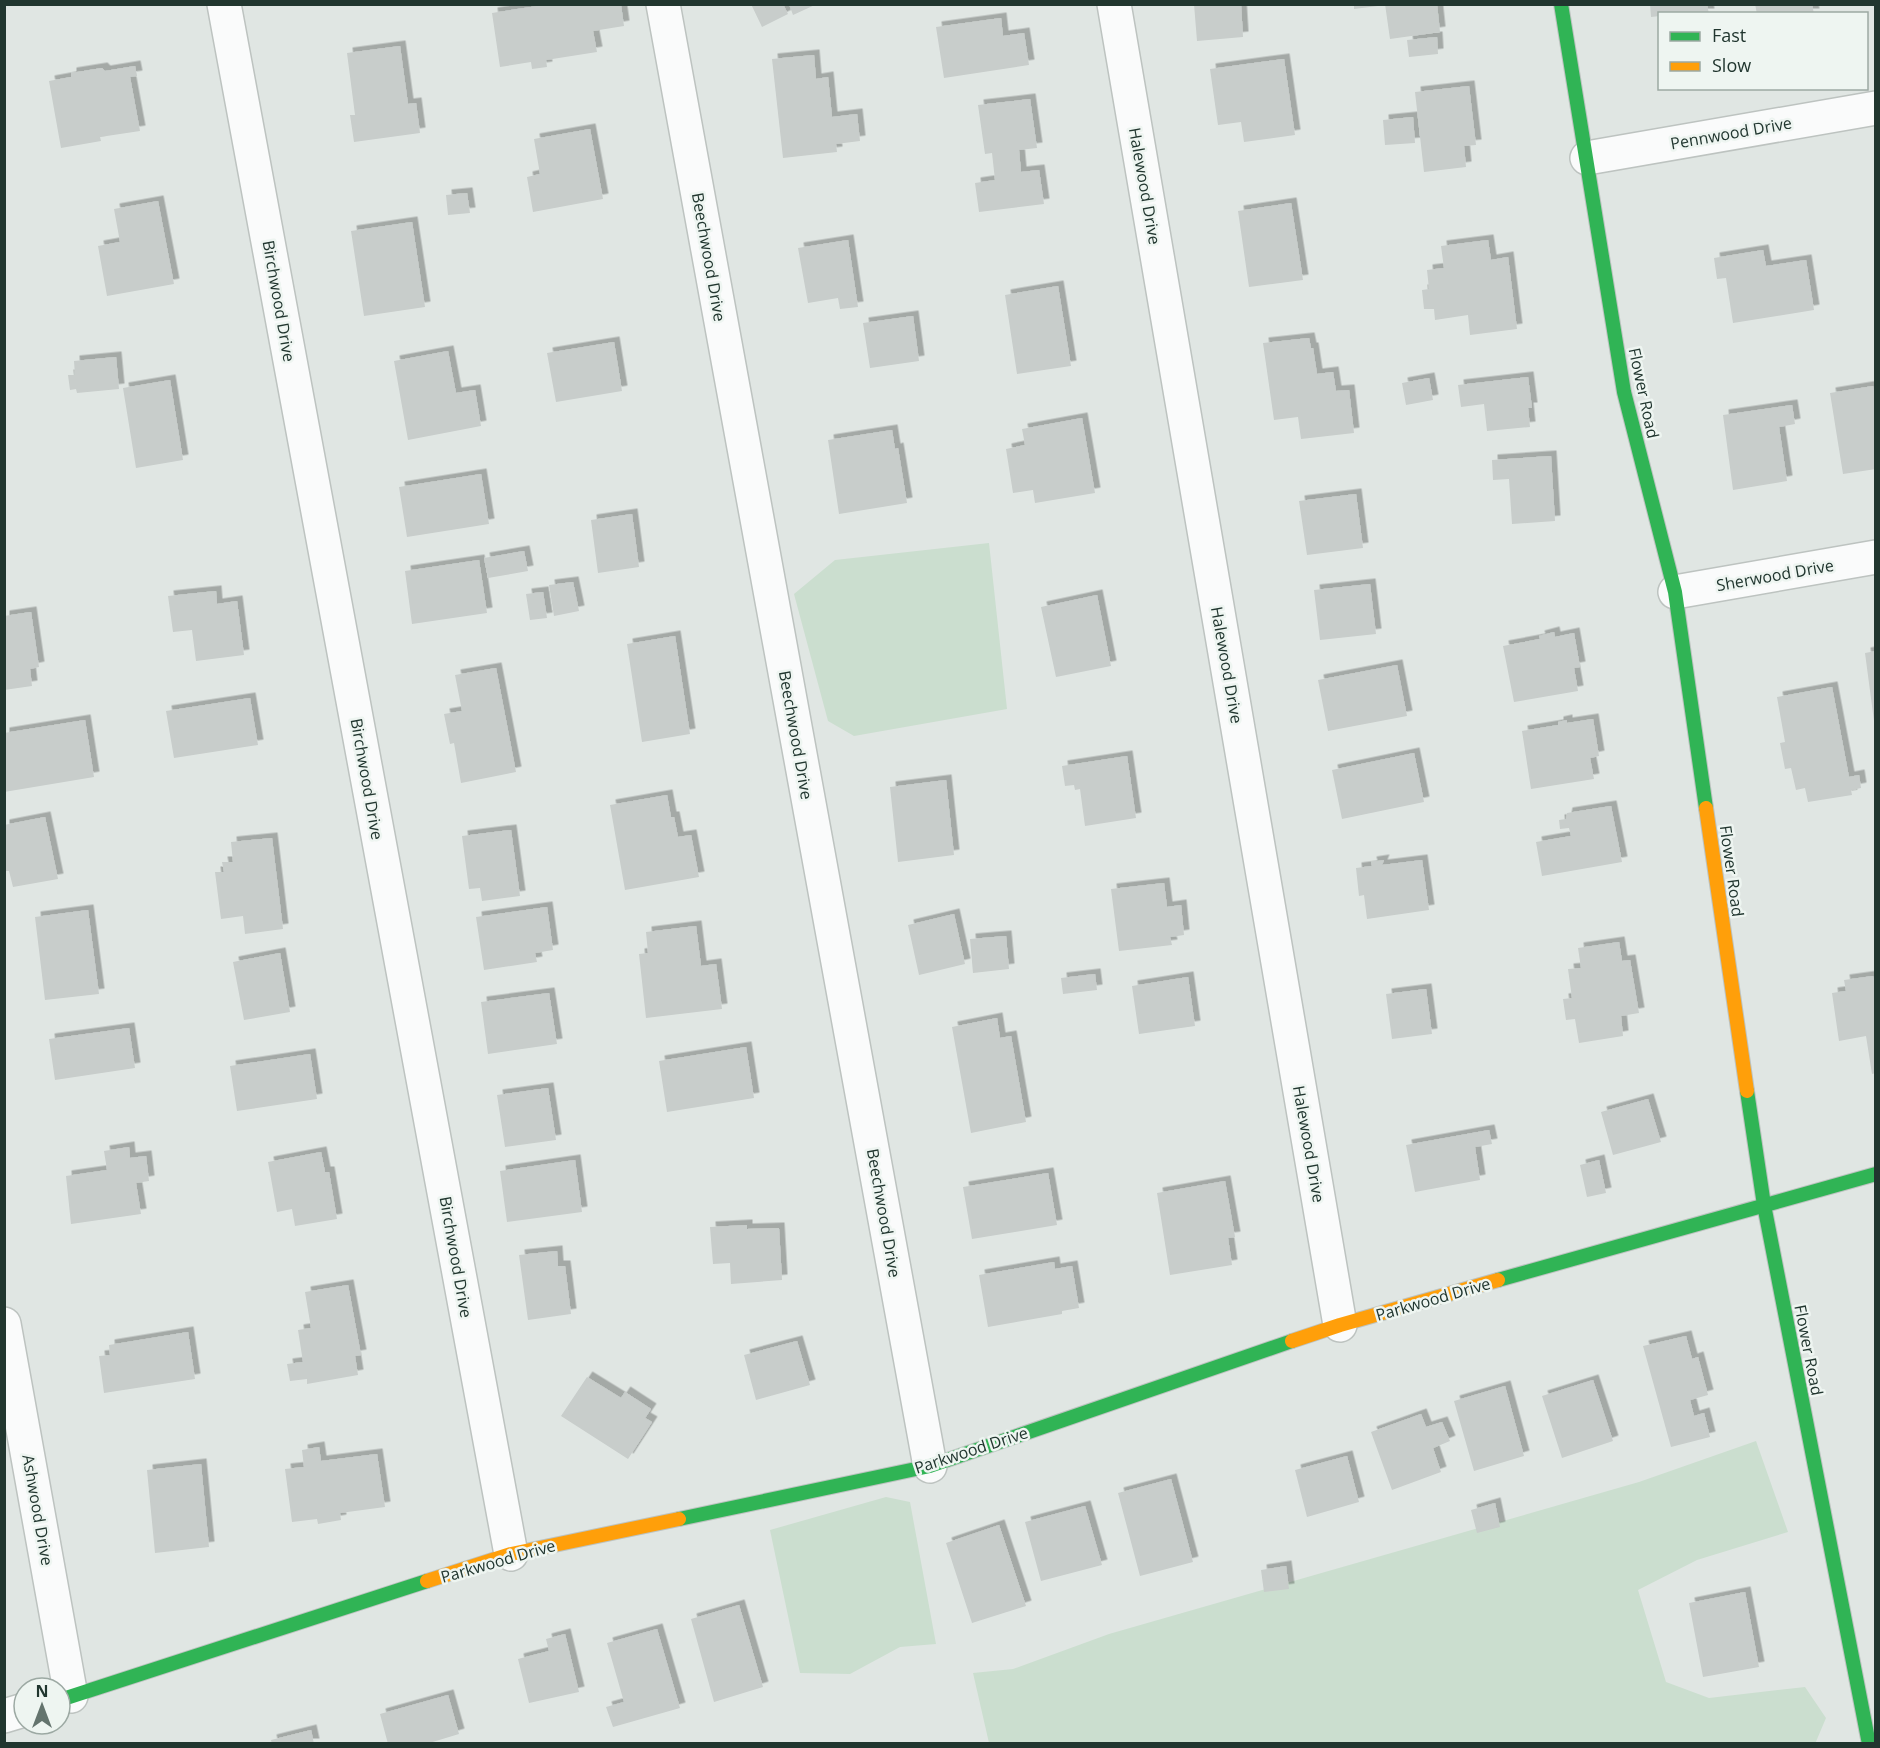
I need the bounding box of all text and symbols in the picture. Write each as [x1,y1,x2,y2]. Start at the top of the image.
legend [1658,12,1868,90]
text: Fast [1712,23,1746,47]
text: Slow [1712,53,1751,77]
street label: Pennwood Drive [1669,111,1793,155]
street label: Halewood Drive [1124,126,1166,246]
street label: Beechwood Drive [687,191,731,323]
street label: Birchwood Drive [257,238,301,364]
street label: Flower Road [1624,346,1664,440]
street label: Sherwood Drive [1715,554,1835,596]
street label: Halewood Drive [1206,605,1248,725]
street label: Beechwood Drive [774,669,818,801]
street label: Birchwood Drive [345,716,389,842]
street label: Flower Road [1715,824,1749,918]
street label: Halewood Drive [1288,1084,1330,1204]
street label: Beechwood Drive [862,1147,906,1279]
street label: Birchwood Drive [434,1194,478,1320]
street label: Parkwood Drive [1373,1272,1493,1326]
street label: Flower Road [1789,1303,1829,1397]
street label: Parkwood Drive [911,1421,1031,1479]
street label: Ashwood Drive [17,1453,59,1567]
street label: Parkwood Drive [438,1534,558,1588]
north arrow [12,1676,72,1736]
text: N [35,1680,49,1702]

